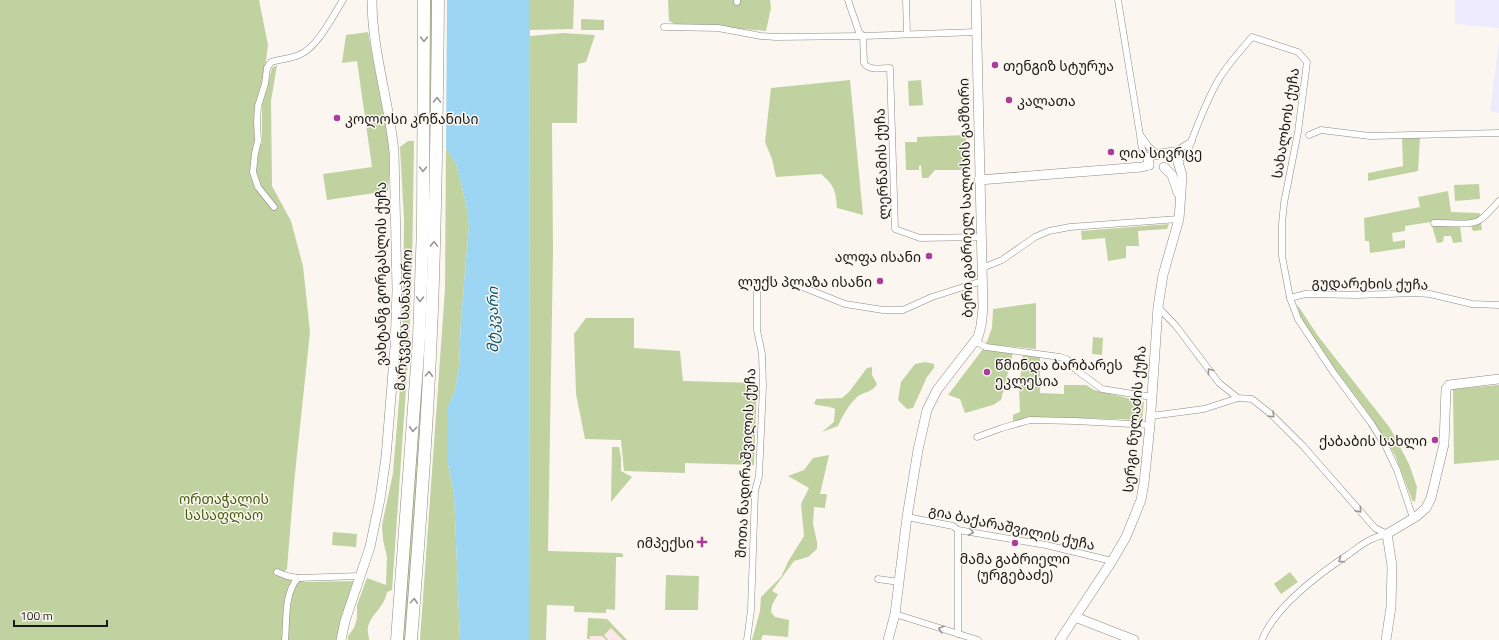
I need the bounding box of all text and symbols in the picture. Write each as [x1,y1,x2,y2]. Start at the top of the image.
one-way arrow [419,36,428,42]
place label: თენგიზ სტურუა [1003,55,1114,76]
marker: თენგიზ სტურუა [990,60,1000,70]
street label: სახალხოს ქუჩა [1266,66,1304,180]
street label: ბერი გაბრიელ სალოსის გამზირი [952,78,978,318]
place label: კალათა [1017,90,1076,111]
marker: კალათა [1004,95,1014,105]
one-way arrow [433,97,441,103]
place label: კოლოსი კრწანისი [345,108,479,129]
street label: ლერწამის ქუჩა [869,108,893,220]
marker: კოლოსი კრწანისი [332,113,342,123]
place label: ღია სივრცე [1119,142,1202,163]
marker: ღია სივრცე [1106,147,1116,157]
one-way arrow [419,166,427,172]
street label: ვახტანგ გორგასლის ქუჩა [370,182,391,366]
one-way arrow [430,241,438,247]
place label: ალფა ისანი [835,246,921,267]
street label: მარჯვენა სანაპირო [389,249,417,391]
marker: ალფა ისანი [924,251,934,261]
place label: ლუქს პლაზა ისანი [738,271,872,292]
street label: გუდარეხის ქუჩა [1311,271,1429,295]
marker: ლუქს პლაზა ისანი [875,276,885,286]
water label: მტკვარი [481,286,504,353]
one-way arrow [416,296,424,302]
street label: სერგი წულაძის ქუჩა [1117,345,1151,493]
place label: წმინდა ბარბარეს ეკლესია [995,354,1123,391]
marker: წმინდა ბარბარეს ეკლესია [982,367,992,377]
street label: შოთა ნადირაშვილის ქუჩა [730,368,760,558]
one-way arrow [1208,369,1215,376]
one-way arrow [425,371,434,377]
one-way arrow [1267,410,1275,418]
one-way arrow [408,426,417,432]
place label: ქაბაბის სახლი [1319,430,1427,451]
marker: ქაბაბის სახლი [1430,435,1440,445]
park label: ორთაჭალის სასაფლაო [179,488,269,525]
street label: გია ბაქარაშვილის ქუჩა [927,499,1097,555]
one-way arrow [1355,506,1362,513]
one-way arrow [968,528,974,536]
place label: იმპექსი [637,532,694,553]
marker: იმპექსი [697,537,707,547]
marker: მამა გაბრიელი (ურგებაძე) [1010,538,1020,548]
place label: მამა გაბრიელი (ურგებაძე) [960,548,1070,585]
one-way arrow [1338,555,1345,562]
one-way arrow [410,598,419,604]
scale bar [14,602,107,628]
text: 100 m [20,606,53,625]
one-way arrow [938,625,945,634]

